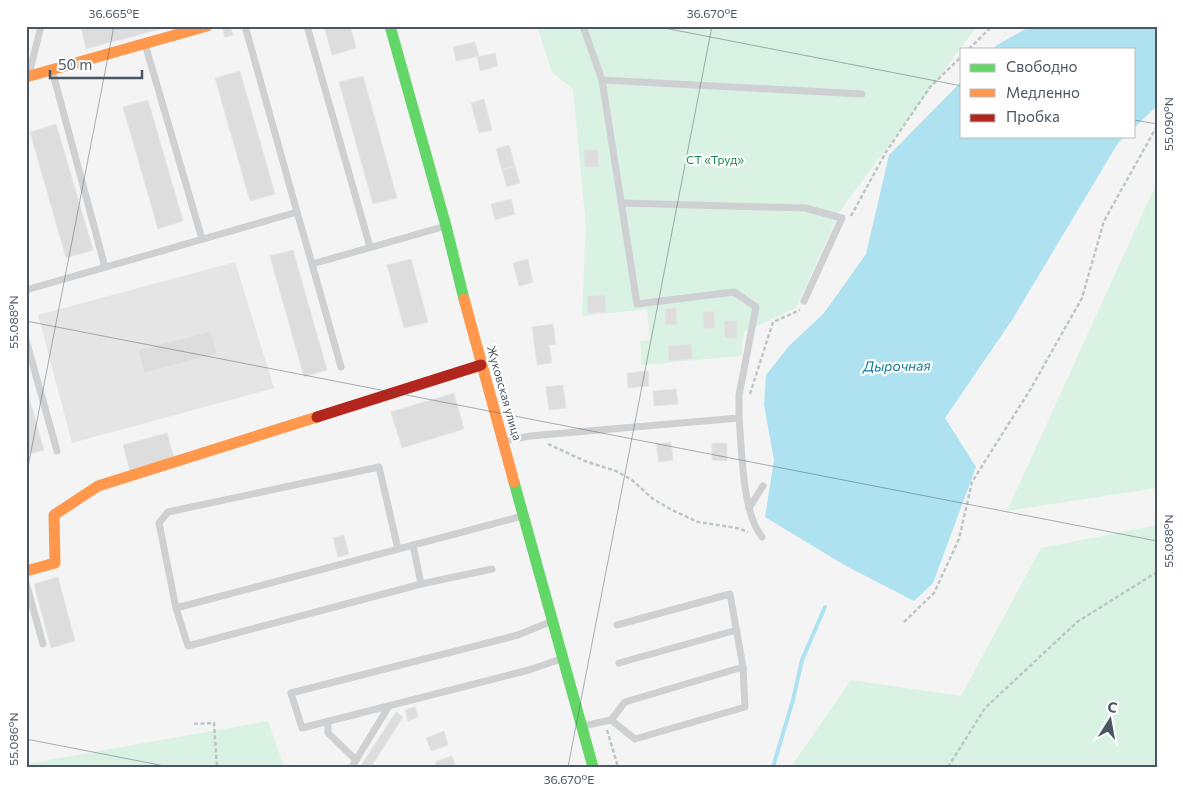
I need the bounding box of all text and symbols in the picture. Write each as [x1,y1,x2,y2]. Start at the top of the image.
text: 36.665°E [89,6,139,20]
text: 36.670°E [687,6,737,20]
scale bar [50,48,142,80]
legend [960,48,1136,138]
text: 50 m [58,55,92,73]
text: Свободно [1006,57,1077,75]
text: Медленно [1006,83,1080,101]
text: 55.090°N [1161,97,1175,151]
text: Пробка [1006,107,1060,125]
park label: СТ «Труд» [686,152,744,166]
text: 55.088°N [6,295,20,349]
street label: Жуковская улица [485,344,525,442]
water label: Дырочная [861,356,931,375]
text: 55.088°N [1161,514,1175,568]
north arrow [1086,696,1136,746]
text: С [1106,697,1119,716]
text: 55.086°N [6,712,20,766]
text: 36.670°E [544,772,594,786]

